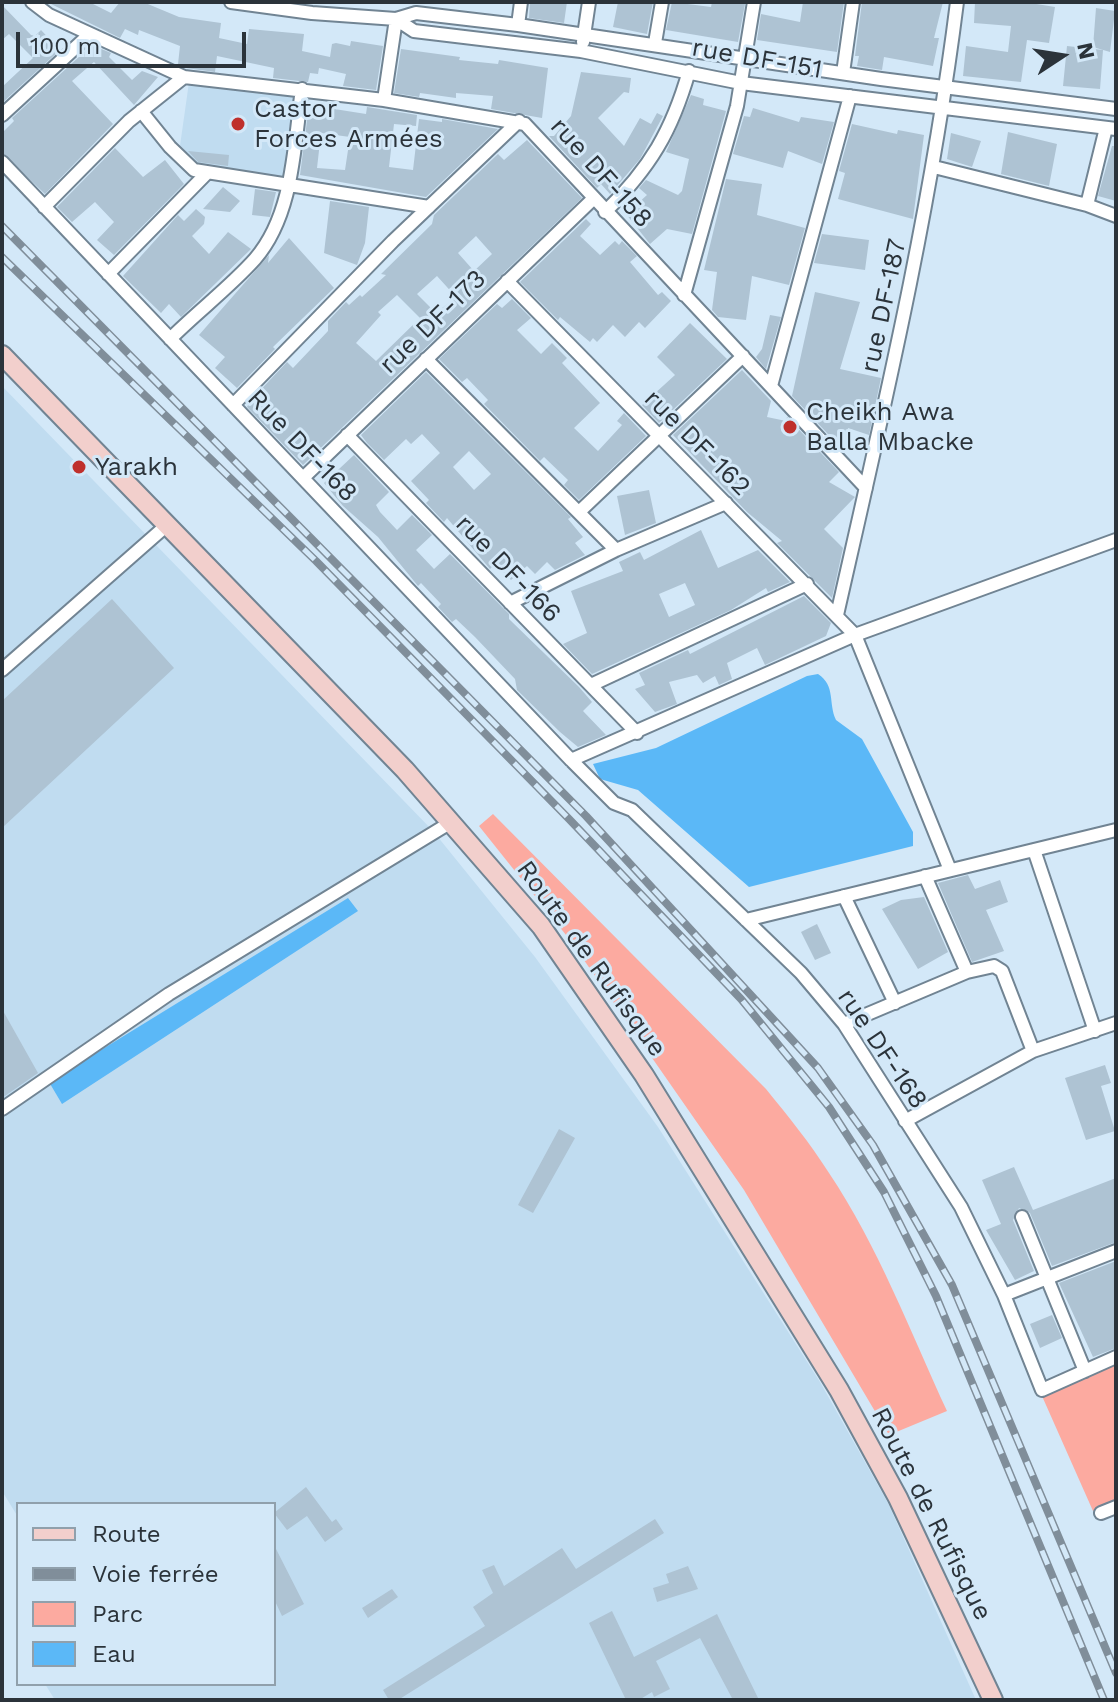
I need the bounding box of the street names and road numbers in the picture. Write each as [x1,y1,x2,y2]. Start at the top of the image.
street label: rue DF-151 [689,32,825,86]
street label: rue DF-158 [543,111,659,235]
street label: rue DF-187 [855,236,913,376]
street label: rue DF-173 [373,263,493,381]
street label: Rue DF-168 [241,383,363,509]
street label: rue DF-162 [637,383,757,503]
street label: rue DF-166 [449,509,567,629]
street label: Route de Rufisque [509,855,673,1063]
street label: rue DF-168 [830,983,934,1115]
street label: Route de Rufisque [864,1402,998,1626]

